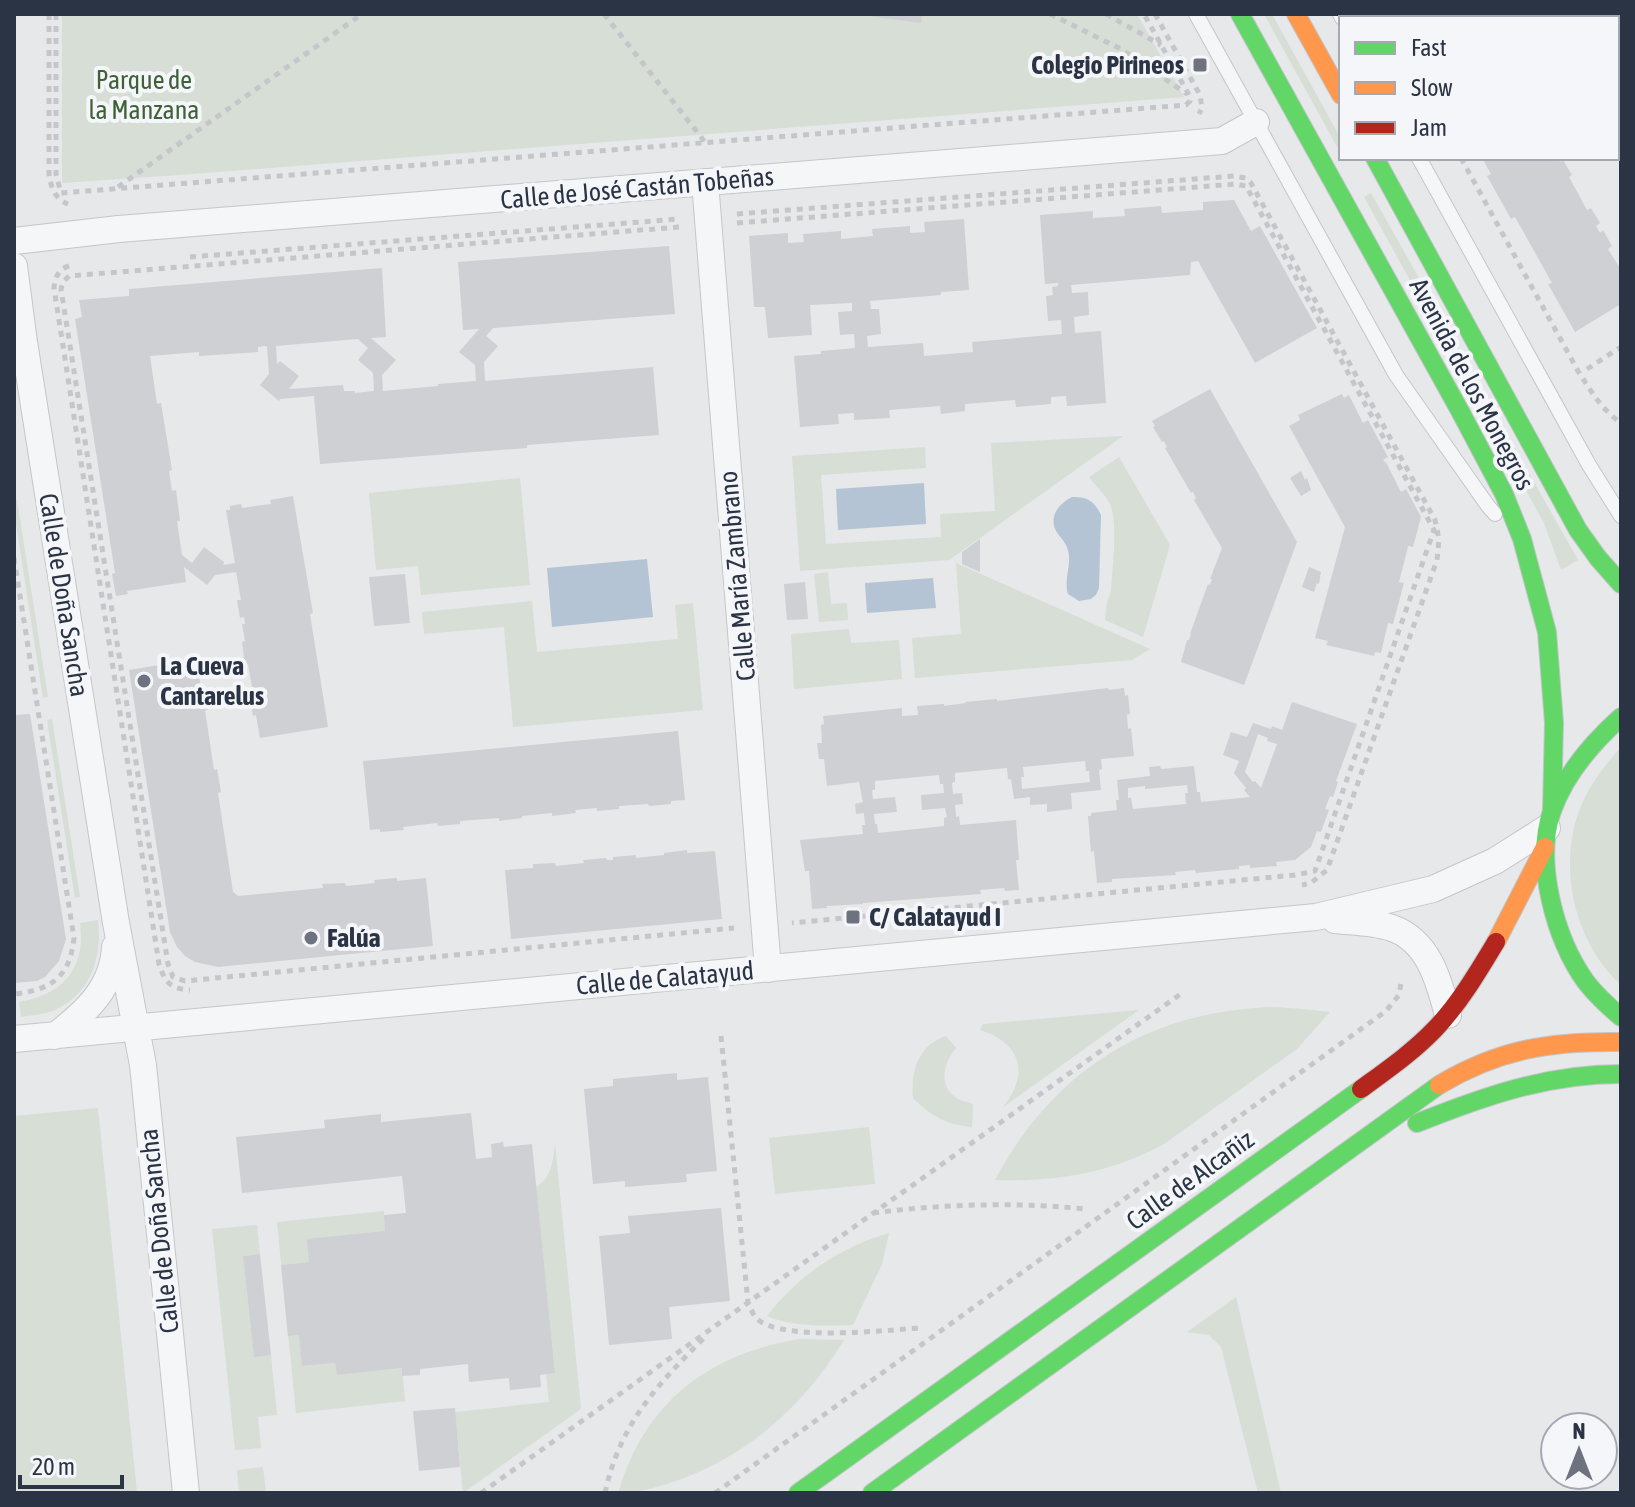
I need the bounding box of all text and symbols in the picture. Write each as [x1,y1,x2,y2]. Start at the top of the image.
legend [1339,16,1619,160]
text: Fast [1411,34,1447,61]
place label: Colegio Pirineos [1031,50,1184,80]
marker: Colegio Pirineos [1191,56,1209,74]
park label: Parque de la Manzana [89,65,199,125]
text: Slow [1411,74,1453,101]
text: Jam [1411,114,1447,141]
street label: Calle de José Castán Tobeñas [499,161,775,215]
street label: Avenida de los Monegros [1404,273,1540,495]
street label: Calle María Zambrano [713,470,761,682]
street label: Calle de Doña Sancha [33,491,95,699]
place label: La Cueva Cantarelus [160,651,264,711]
marker: La Cueva Cantarelus [135,672,153,690]
place label: C/ Calatayud I [869,902,1001,932]
marker: C/ Calatayud I [844,908,862,926]
place label: Falúa [327,923,381,953]
marker: Falúa [302,929,320,947]
street label: Calle de Calatayud [575,955,755,1001]
street label: Calle de Alcañiz [1121,1124,1259,1236]
street label: Calle de Doña Sancha [133,1127,185,1335]
north arrow [1539,1411,1619,1491]
text: N [1573,1418,1585,1444]
scale bar [20,1439,122,1489]
text: 20 m [32,1453,75,1480]

